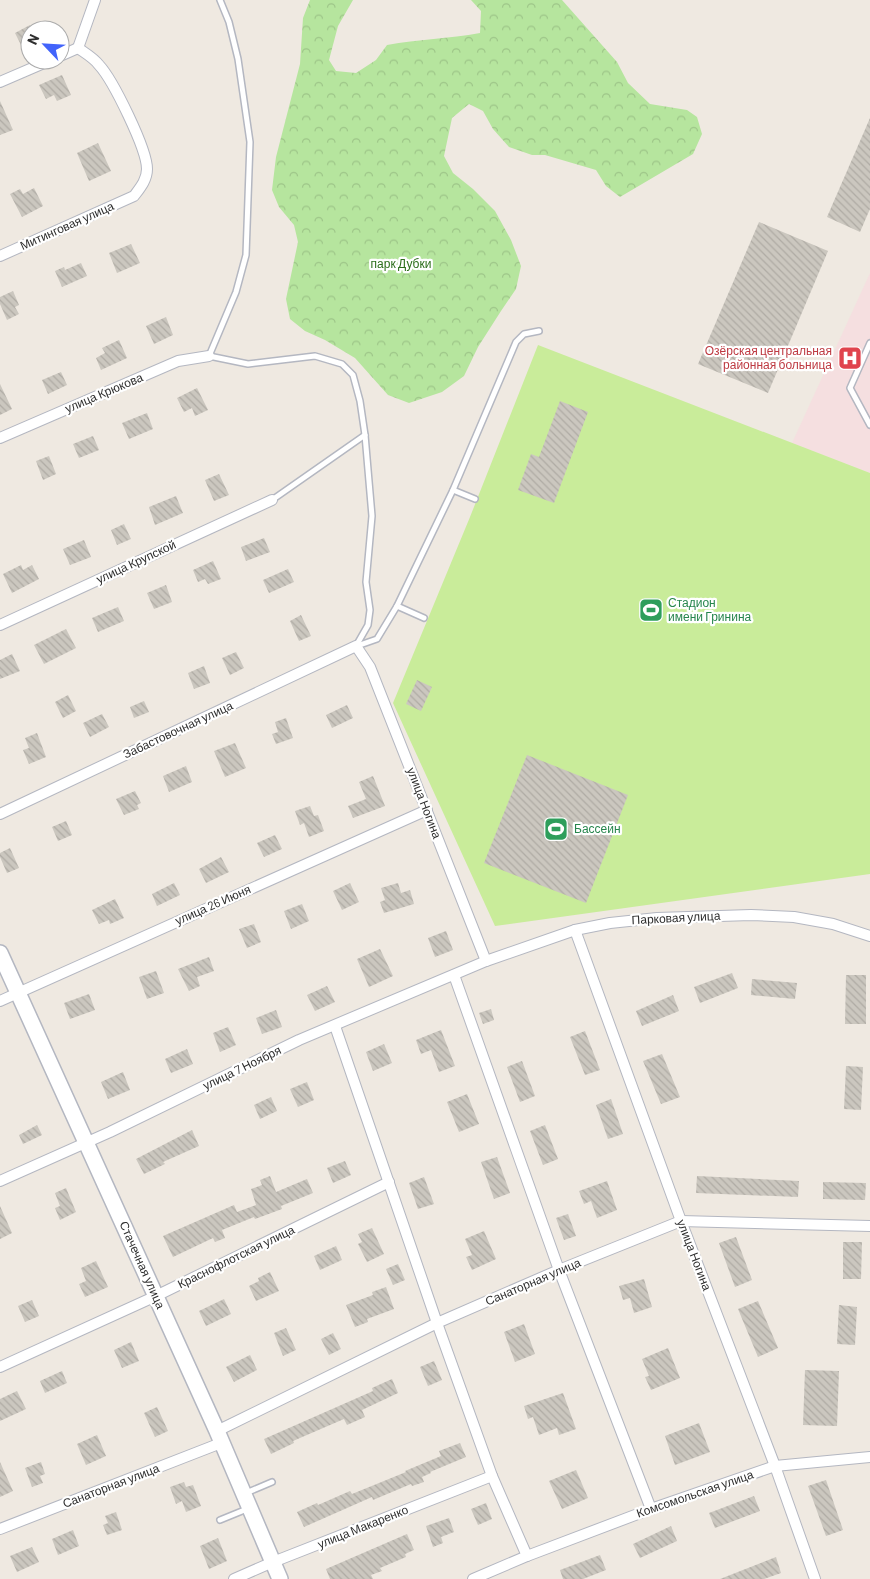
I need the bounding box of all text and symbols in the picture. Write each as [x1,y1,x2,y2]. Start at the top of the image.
north arrow [20,20,70,70]
text: N [23,31,42,47]
street label: Митинговая улица [18,198,116,253]
park label: парк Дубки [371,256,431,271]
place label: Озёрская центральная районная больница [705,343,832,372]
hospital icon: Озёрская центральная районная больница [837,345,863,371]
street label: улица Крюкова [63,369,145,416]
street label: улица Крупской [94,537,178,587]
place label: Стадион имени Гринина [668,595,752,624]
sports icon: Стадион имени Гринина [638,597,664,623]
street label: Забастовочная улица [121,697,235,762]
street label: улица Ногина [404,765,445,841]
sports icon: Бассейн [543,816,569,842]
place label: Бассейн [574,821,621,835]
street label: улица 26 Июня [173,881,253,928]
street label: Парковая улица [631,908,721,927]
street label: улица 7 Ноября [200,1042,283,1093]
street label: улица Ногина [674,1217,715,1293]
street label: Стачечная улица [116,1219,169,1311]
street label: Краснофлотская улица [175,1222,297,1291]
street label: Санаторная улица [483,1255,583,1308]
street label: Санаторная улица [60,1460,162,1511]
street label: Комсомольская улица [634,1466,756,1521]
street label: улица Макаренко [315,1501,411,1552]

